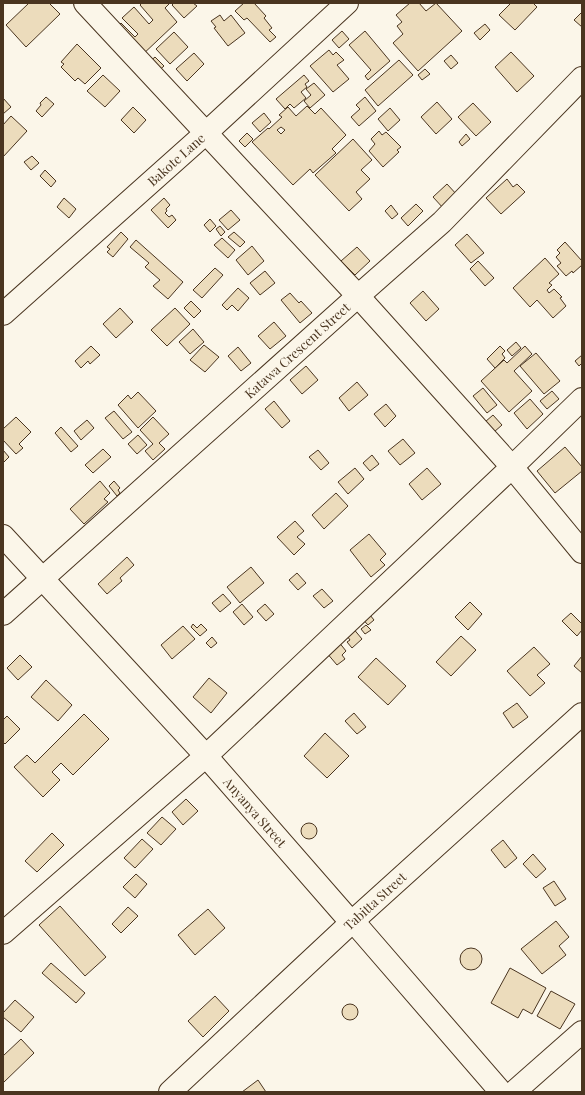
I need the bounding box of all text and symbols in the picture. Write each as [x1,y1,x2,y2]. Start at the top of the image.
street label: Bakote Lane [143,129,208,189]
street label: Katawa Crescent Street [241,298,353,402]
street label: Anyanya Street [220,773,291,851]
street label: Tabitta Street [340,868,410,934]

